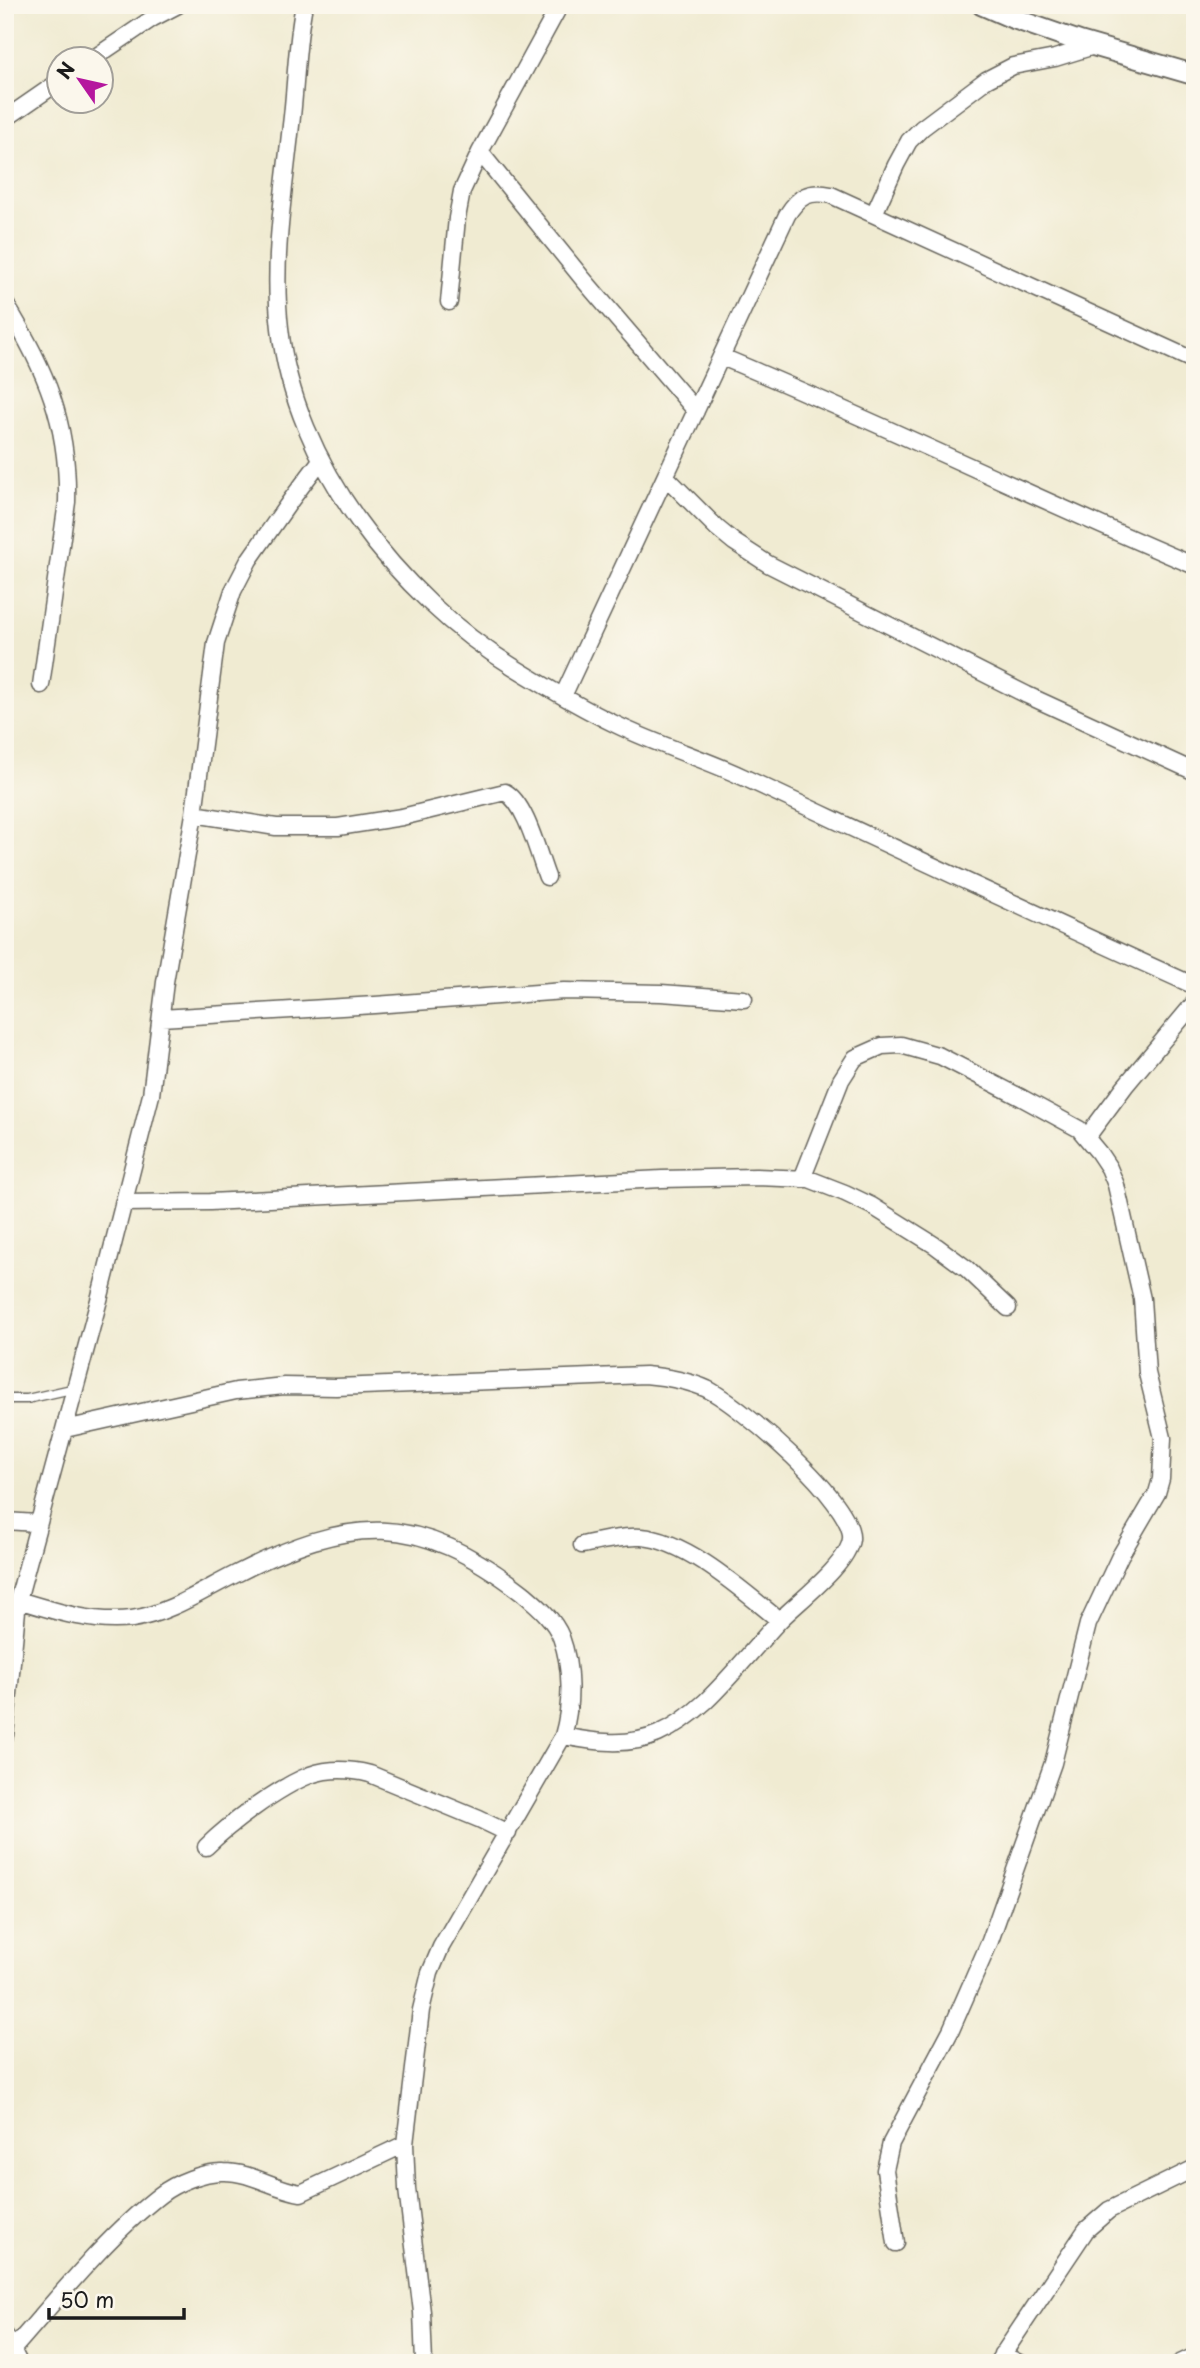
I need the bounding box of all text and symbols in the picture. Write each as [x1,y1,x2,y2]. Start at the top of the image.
north arrow [46,46,116,116]
text: N [49,56,81,84]
scale bar [49,2277,184,2321]
text: 50 m [60,2283,114,2315]

